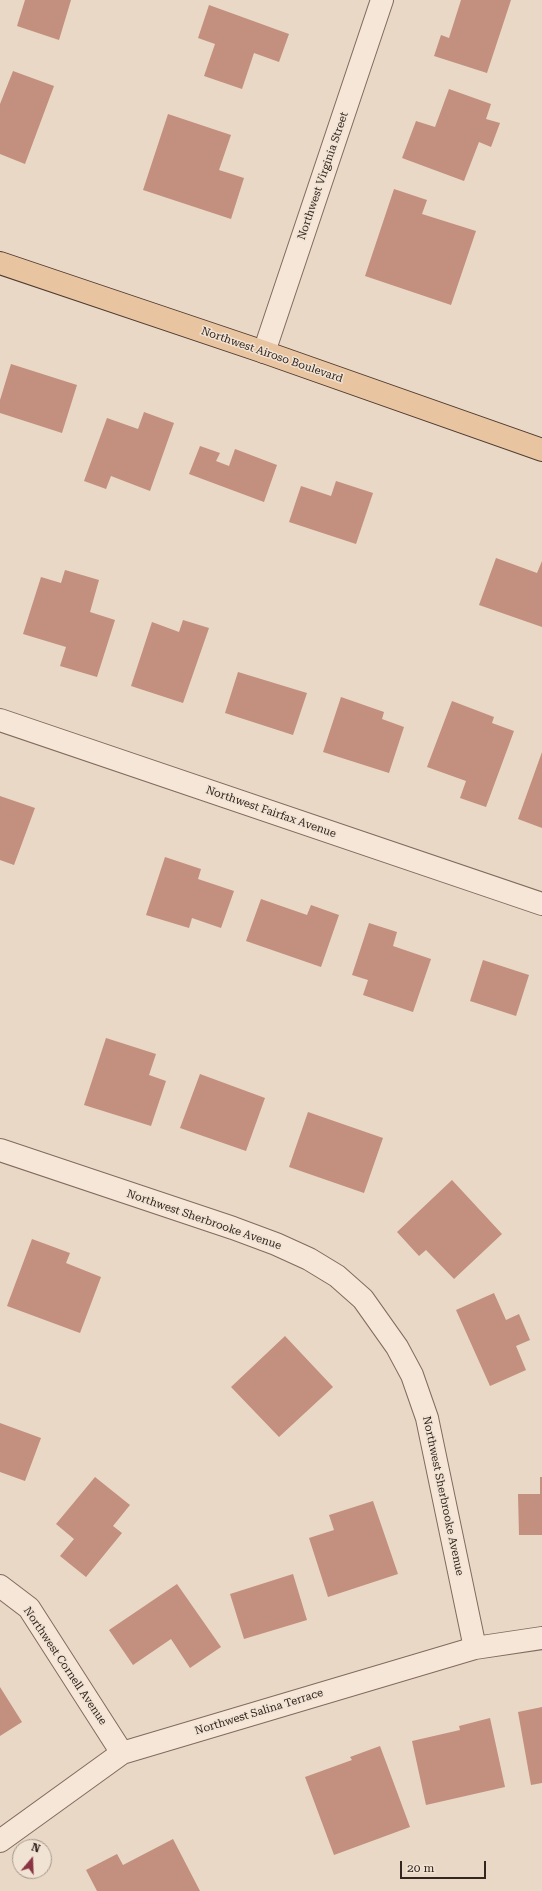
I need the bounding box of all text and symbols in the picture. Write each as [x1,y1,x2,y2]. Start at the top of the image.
street label: Northwest Virginia Street [295,110,351,242]
street label: Northwest Airoso Boulevard [199,324,345,386]
street label: Northwest Fairfax Avenue [204,783,338,841]
street label: Northwest Sherbrooke Avenue [125,1187,283,1253]
street label: Northwest Sherbrooke Avenue [420,1415,466,1577]
street label: Northwest Cornell Avenue [21,1604,109,1728]
street label: Northwest Salina Terrace [193,1686,325,1738]
north arrow [12,1839,52,1879]
text: N [30,1841,42,1856]
scale bar [402,1853,488,1879]
text: 20 m [407,1861,434,1875]

